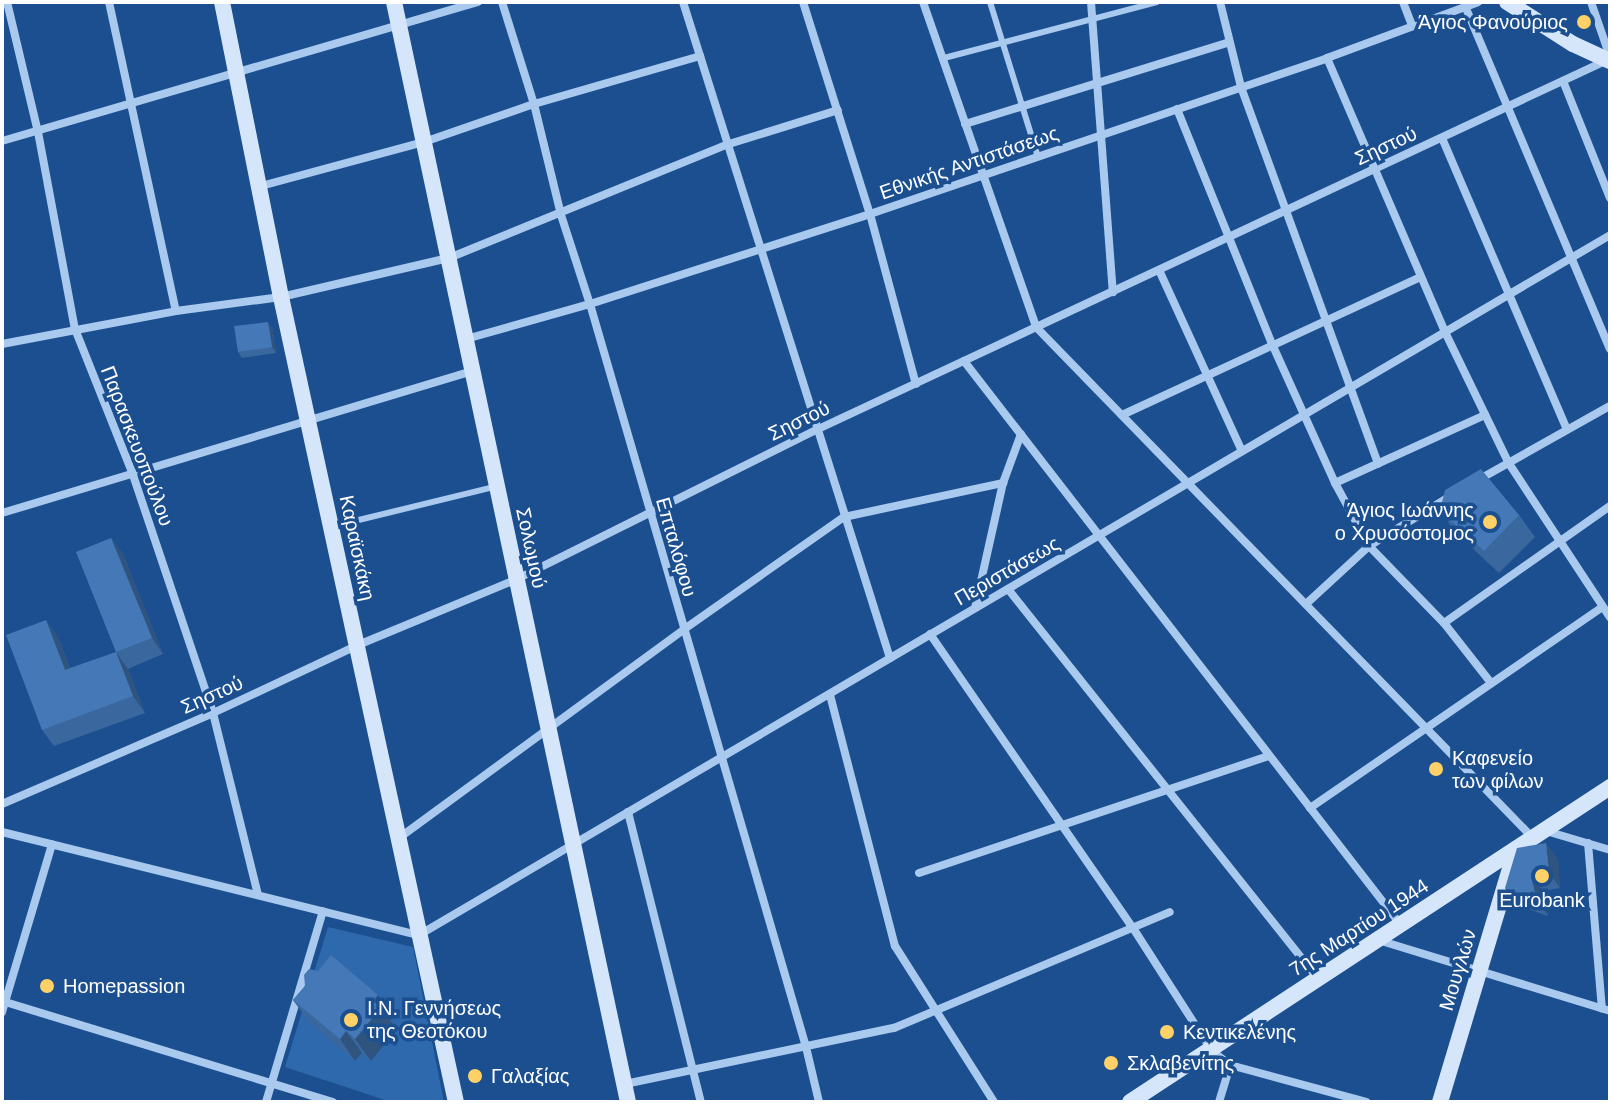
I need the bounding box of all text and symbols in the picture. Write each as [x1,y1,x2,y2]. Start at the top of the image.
place label: Άγιος Φανούριος [1418,10,1568,34]
marker: Άγιος Φανούριος [1575,13,1593,31]
street label: Εθνικής Αντιστάσεως [876,121,1062,205]
street label: Σηστού [1351,121,1421,171]
street label: Παρασκευοπούλου [95,363,179,529]
street label: Σηστού [764,396,834,446]
street label: Καραϊσκάκη [334,493,380,603]
street label: Επταλόφου [650,495,702,599]
place label: Άγιος Ιωάννης ο Χρυσόστομος [1335,498,1474,545]
street label: Σολωμού [511,505,551,591]
marker: Άγιος Ιωάννης ο Χρυσόστομος [1481,513,1499,531]
street label: Περιστάσεως [950,531,1064,611]
street label: Σηστού [177,671,247,719]
place label: Καφενείο των φίλων [1452,746,1544,793]
marker: Καφενείο των φίλων [1427,760,1445,778]
marker: Eurobank [1533,867,1551,885]
street label: 7ης Μαρτίου 1944 [1285,874,1433,982]
place label: Eurobank [1499,888,1585,912]
street label: Μουγλών [1434,926,1482,1014]
place label: Homepassion [63,974,185,998]
marker: Homepassion [38,977,56,995]
place label: Ι.Ν. Γεννήσεως της Θεοτόκου [367,996,501,1043]
marker: Ι.Ν. Γεννήσεως της Θεοτόκου [342,1011,360,1029]
place label: Κεντικελένης [1183,1020,1296,1044]
marker: Κεντικελένης [1158,1023,1176,1041]
place label: Σκλαβενίτης [1127,1051,1234,1075]
marker: Σκλαβενίτης [1102,1054,1120,1072]
place label: Γαλαξίας [491,1064,569,1088]
marker: Γαλαξίας [466,1067,484,1085]

